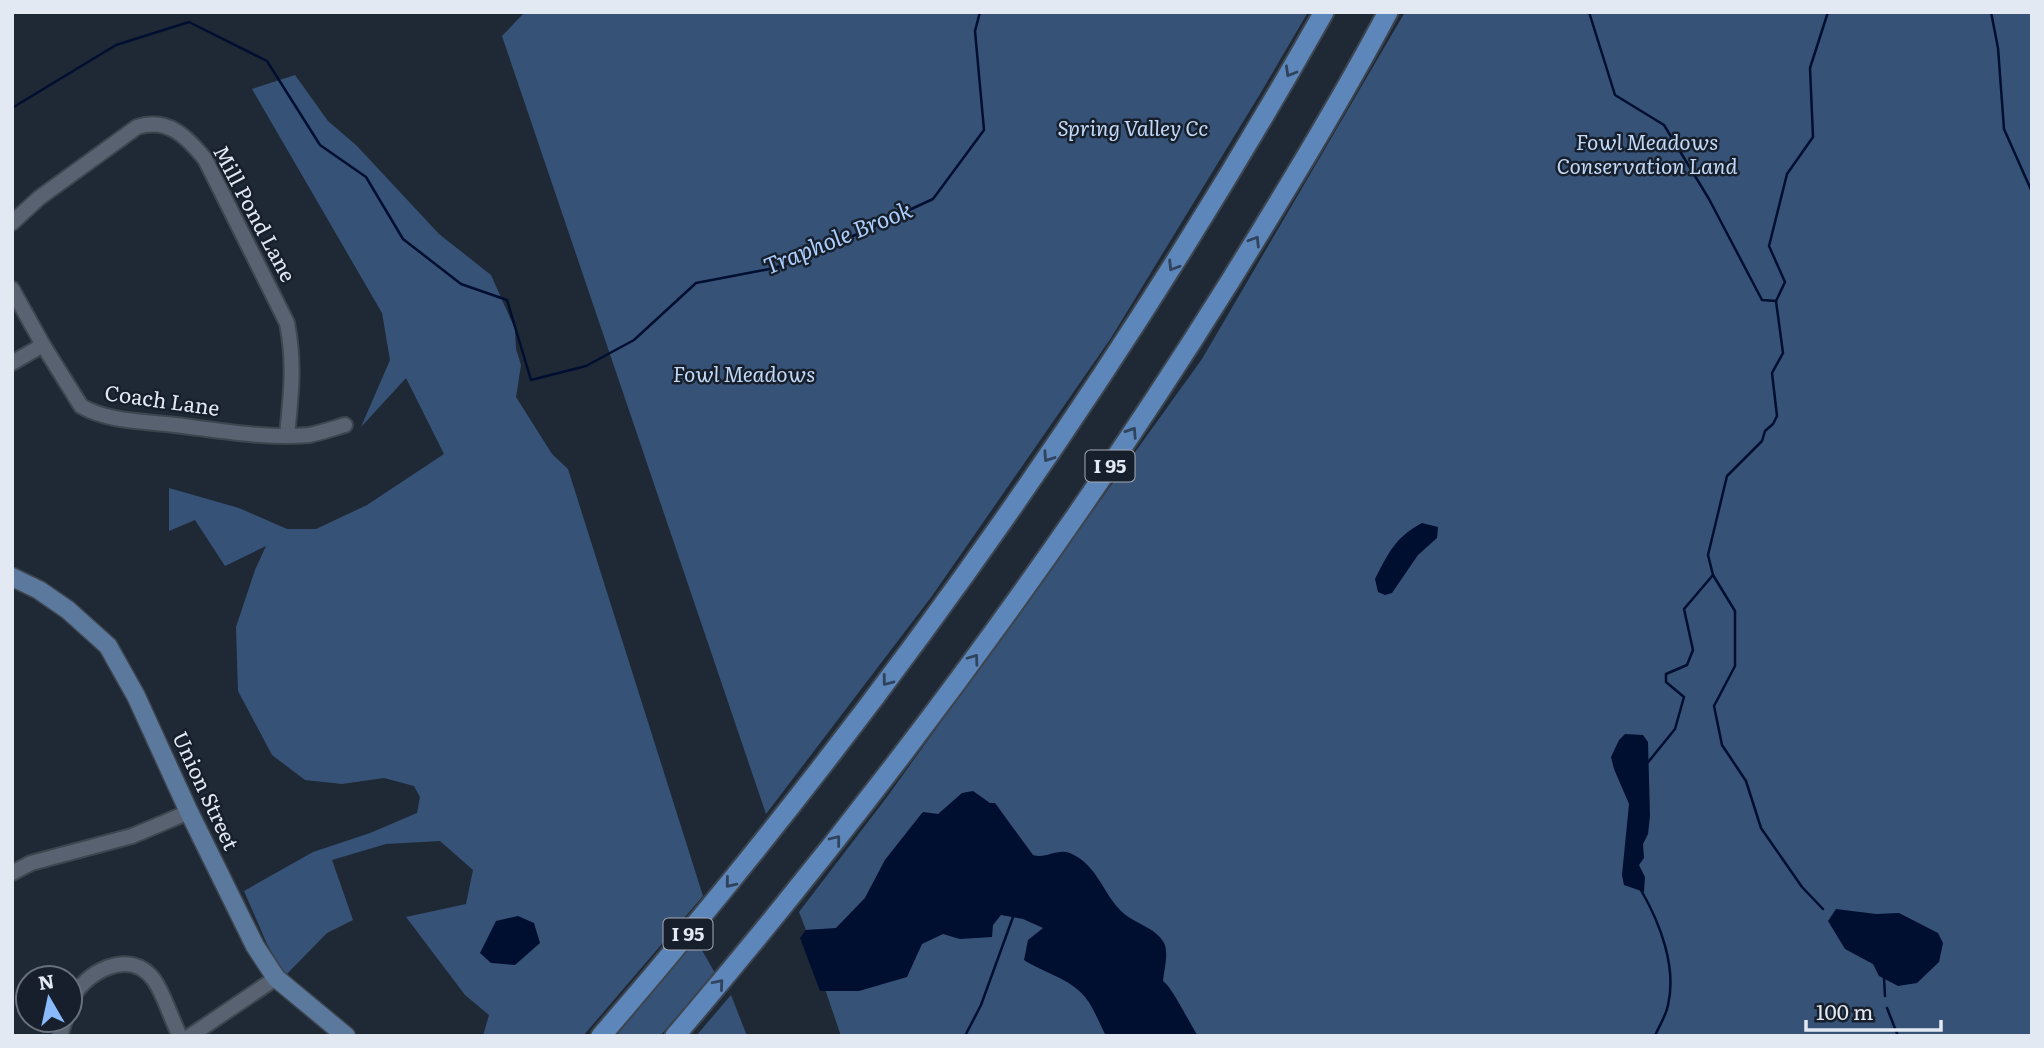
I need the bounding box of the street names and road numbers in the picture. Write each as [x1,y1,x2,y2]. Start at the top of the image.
street label: Mill Pond Lane [207,139,305,287]
street label: Coach Lane [103,375,222,422]
road number: I 95 [1086,450,1134,481]
street label: Union Street [166,725,249,855]
road number: I 95 [664,918,712,950]

